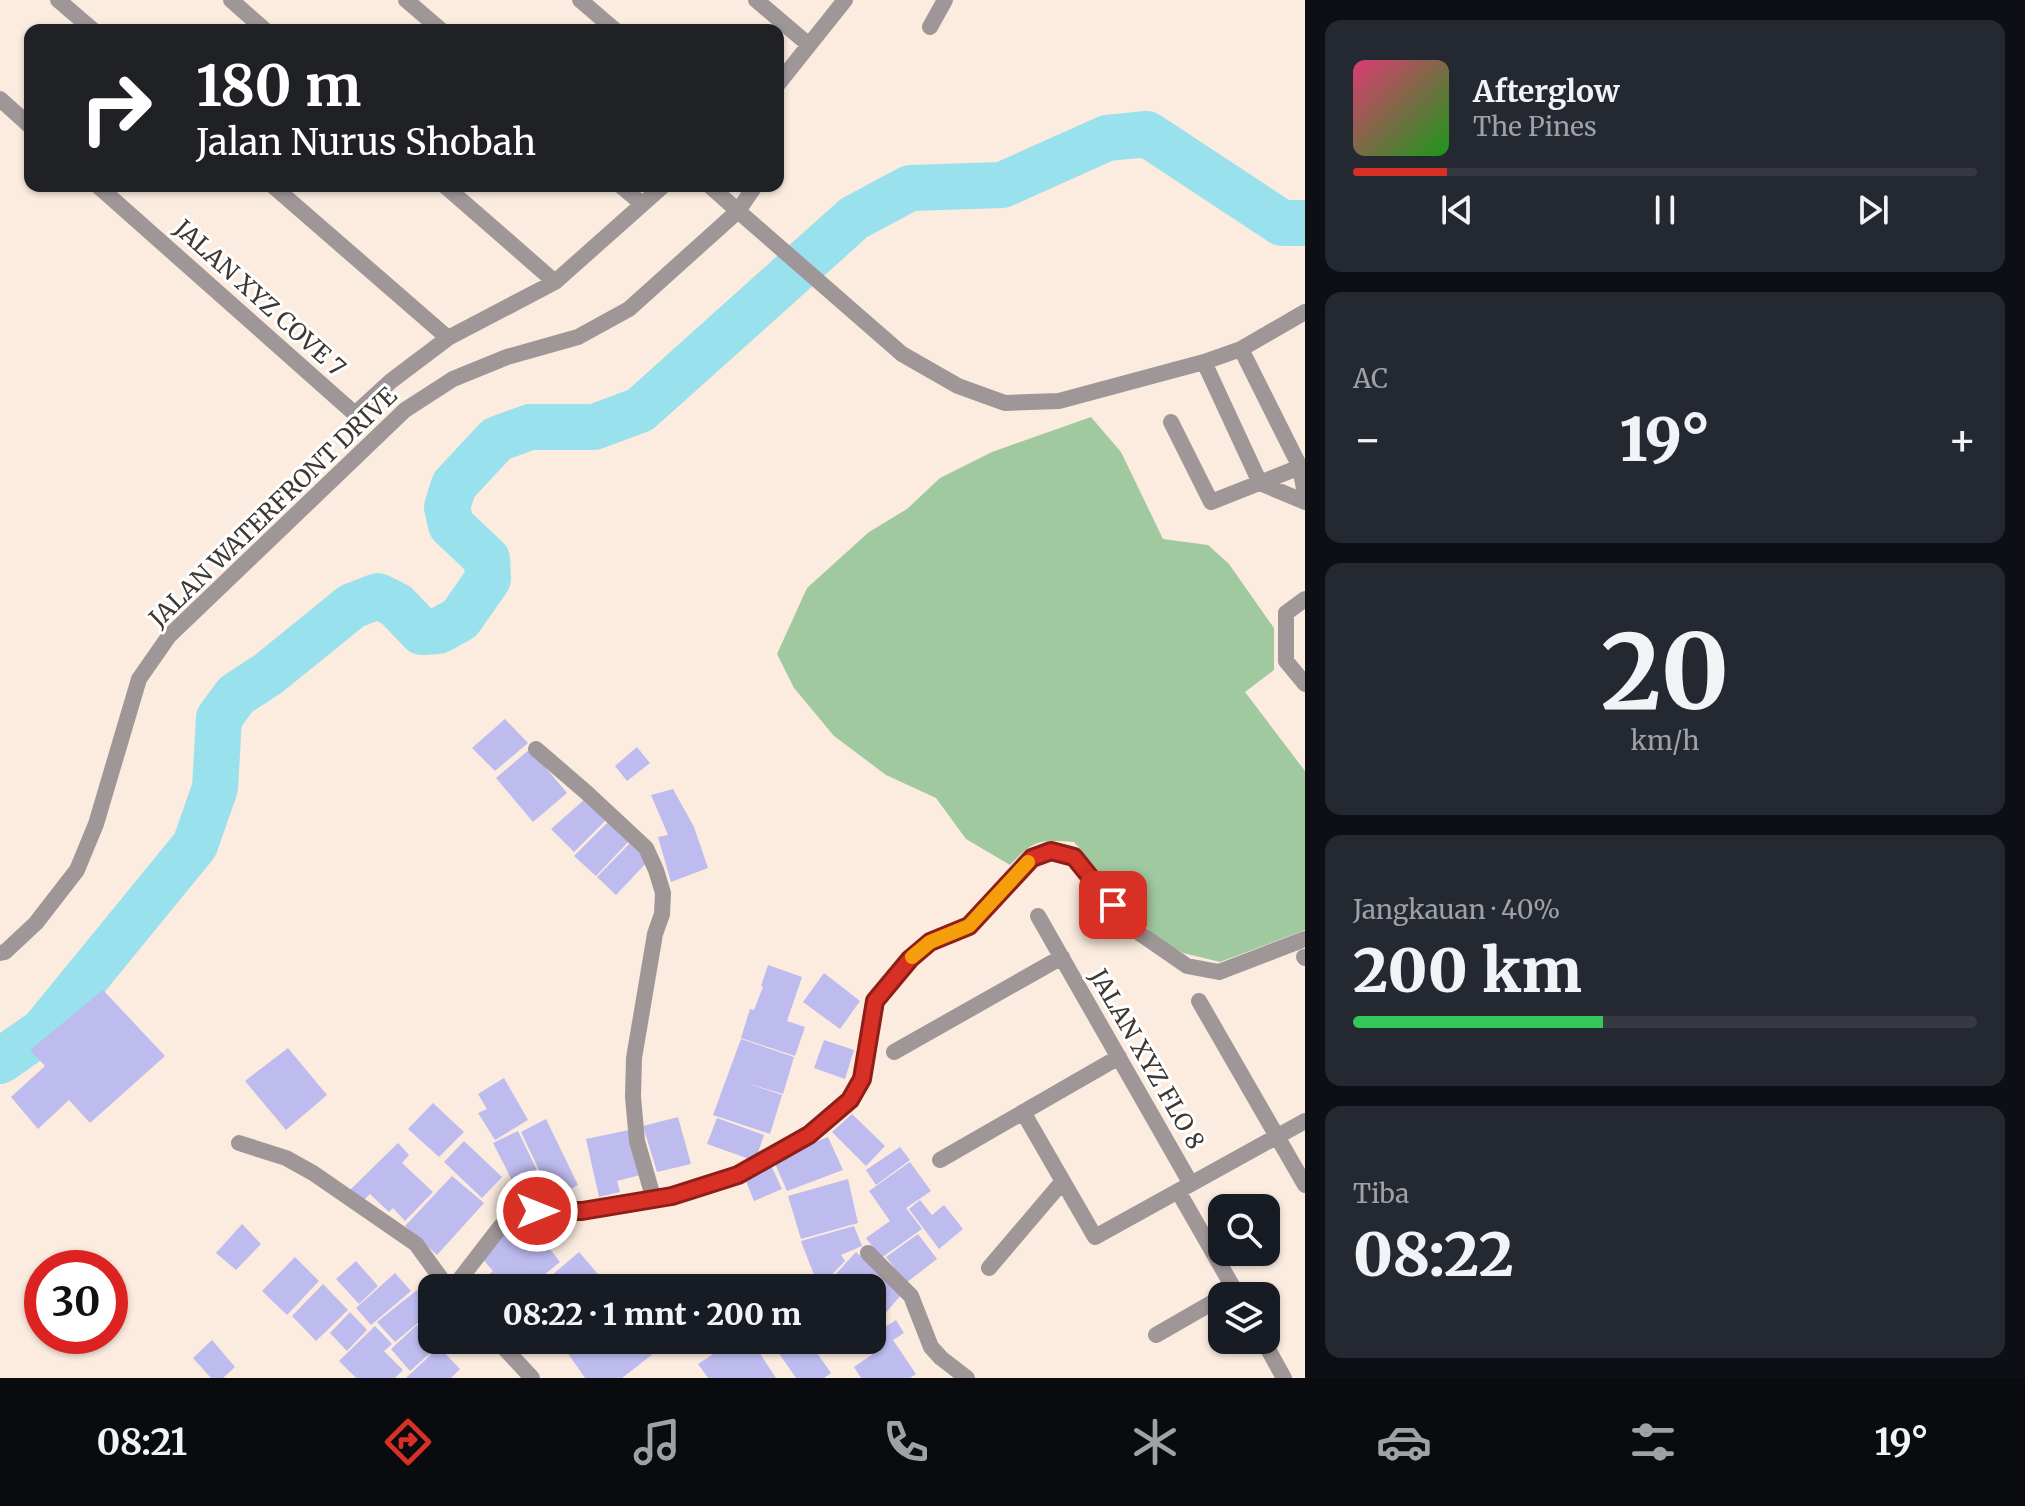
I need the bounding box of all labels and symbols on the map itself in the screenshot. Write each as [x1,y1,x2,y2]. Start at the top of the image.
street label: JALAN XYZ COVE 7 [167,212,352,383]
street label: JALAN WATERFRONT DRIVE [142,380,404,634]
pin [1079,871,1147,939]
street label: JALAN XYZ FLO 8 [1082,963,1211,1155]
position arrow [495,1169,579,1253]
speed limit sign: 30 [24,1250,128,1354]

